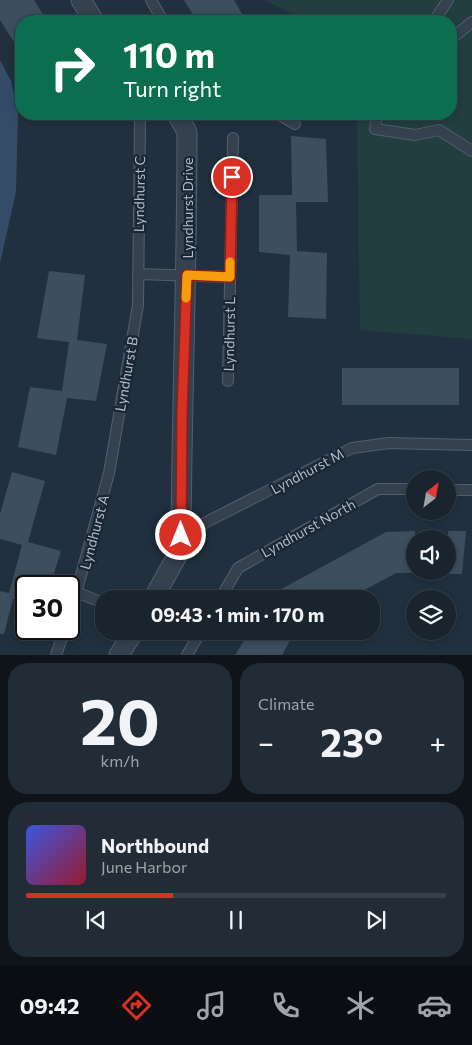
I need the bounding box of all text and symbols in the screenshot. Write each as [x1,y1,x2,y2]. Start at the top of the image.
text: 110 m [123,32,215,75]
icon: right [40,35,105,100]
text: Turn right [123,75,221,102]
street label: Lyndhurst C [130,156,148,232]
pin [211,156,253,198]
street label: Lyndhurst Drive [179,158,196,258]
icon: arrive [218,163,246,191]
street label: Lyndhurst L [220,296,238,372]
street label: Lyndhurst B [111,335,141,413]
street label: Lyndhurst M [268,445,346,497]
north arrow [406,470,456,520]
map controls [406,470,456,640]
street label: Lyndhurst A [76,492,112,571]
street label: Lyndhurst North [258,495,358,561]
position arrow [154,508,206,560]
button: sound [406,530,456,580]
speed limit sign: 30 [15,575,80,640]
button: layers [406,590,456,640]
text: 09:43 · 1 min · 170 m [151,603,324,626]
text: 20 [80,679,160,758]
text: Climate [258,694,314,713]
text: 23° [320,718,383,765]
text: − [258,725,274,759]
text: + [430,725,446,759]
text: km/h [101,751,139,770]
text: Northbound [101,834,209,857]
text: June Harbor [101,857,187,876]
icon: previous [82,906,110,934]
icon: pause [222,906,250,934]
icon: next [362,906,390,934]
icon: directions [119,988,154,1023]
icon: music [194,988,229,1023]
icon: phone [268,988,303,1023]
icon: climate [343,988,378,1023]
icon: car [417,988,452,1023]
text: 09:42 [20,992,80,1019]

